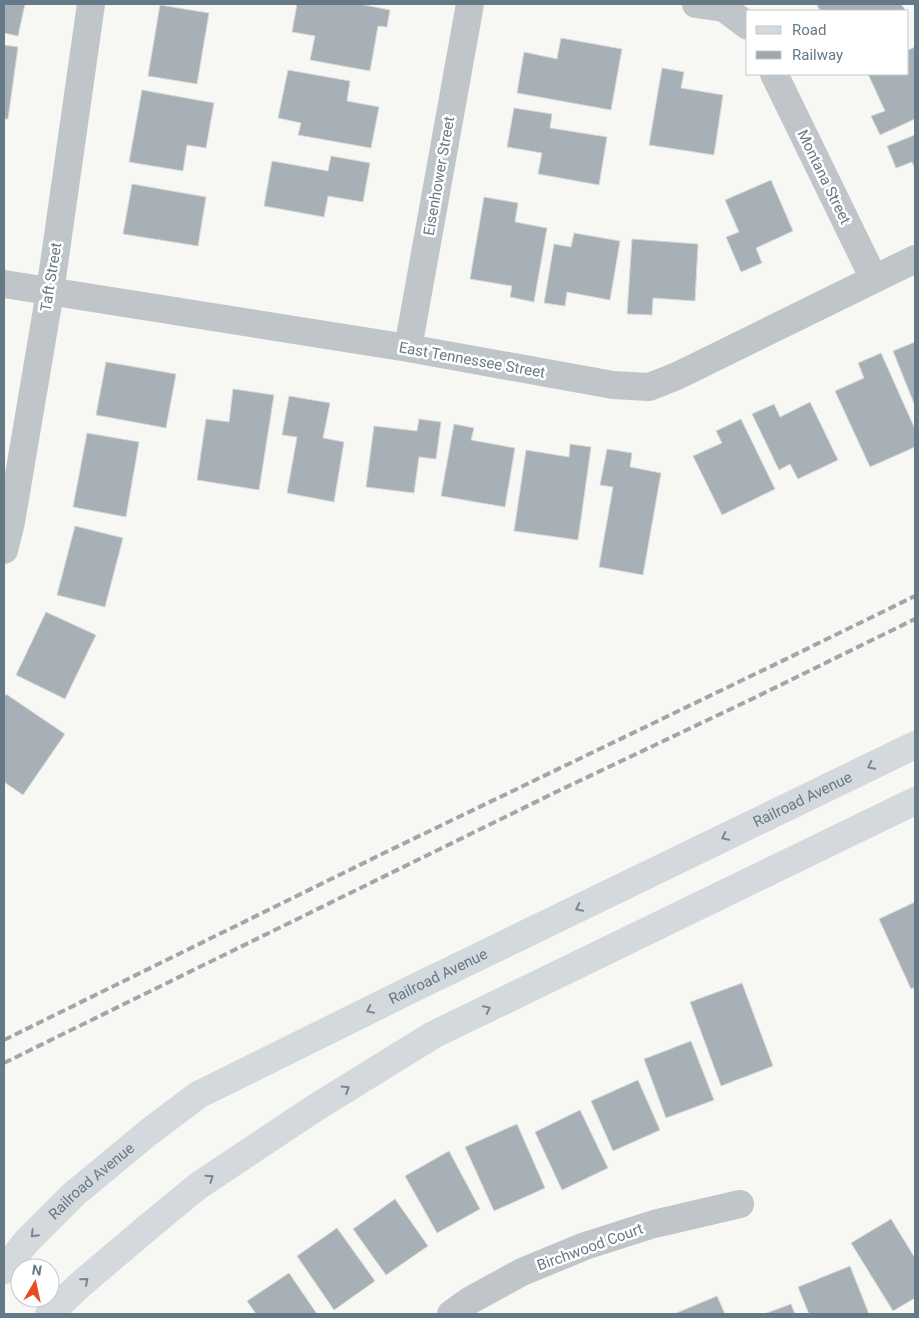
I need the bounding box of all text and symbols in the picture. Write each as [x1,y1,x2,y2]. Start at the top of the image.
legend [746,10,909,75]
text: Road [792,21,826,39]
text: Railway [792,46,843,64]
street label: Eisenhower Street [420,115,458,237]
street label: Montana Street [793,127,855,227]
street label: Taft Street [37,241,65,313]
street label: East Tennessee Street [397,338,547,382]
one-way arrow [868,760,877,770]
street label: Railroad Avenue [750,768,855,831]
one-way arrow [721,831,730,841]
one-way arrow [575,902,584,912]
street label: Railroad Avenue [386,945,490,1008]
one-way arrow [366,1004,375,1014]
one-way arrow [482,1005,491,1015]
one-way arrow [341,1086,350,1095]
street label: Railroad Avenue [45,1139,138,1223]
one-way arrow [205,1175,214,1184]
street label: Birchwood Court [535,1219,646,1275]
one-way arrow [31,1228,40,1237]
north arrow [10,1258,60,1308]
text: N [31,1261,43,1279]
one-way arrow [79,1278,88,1287]

